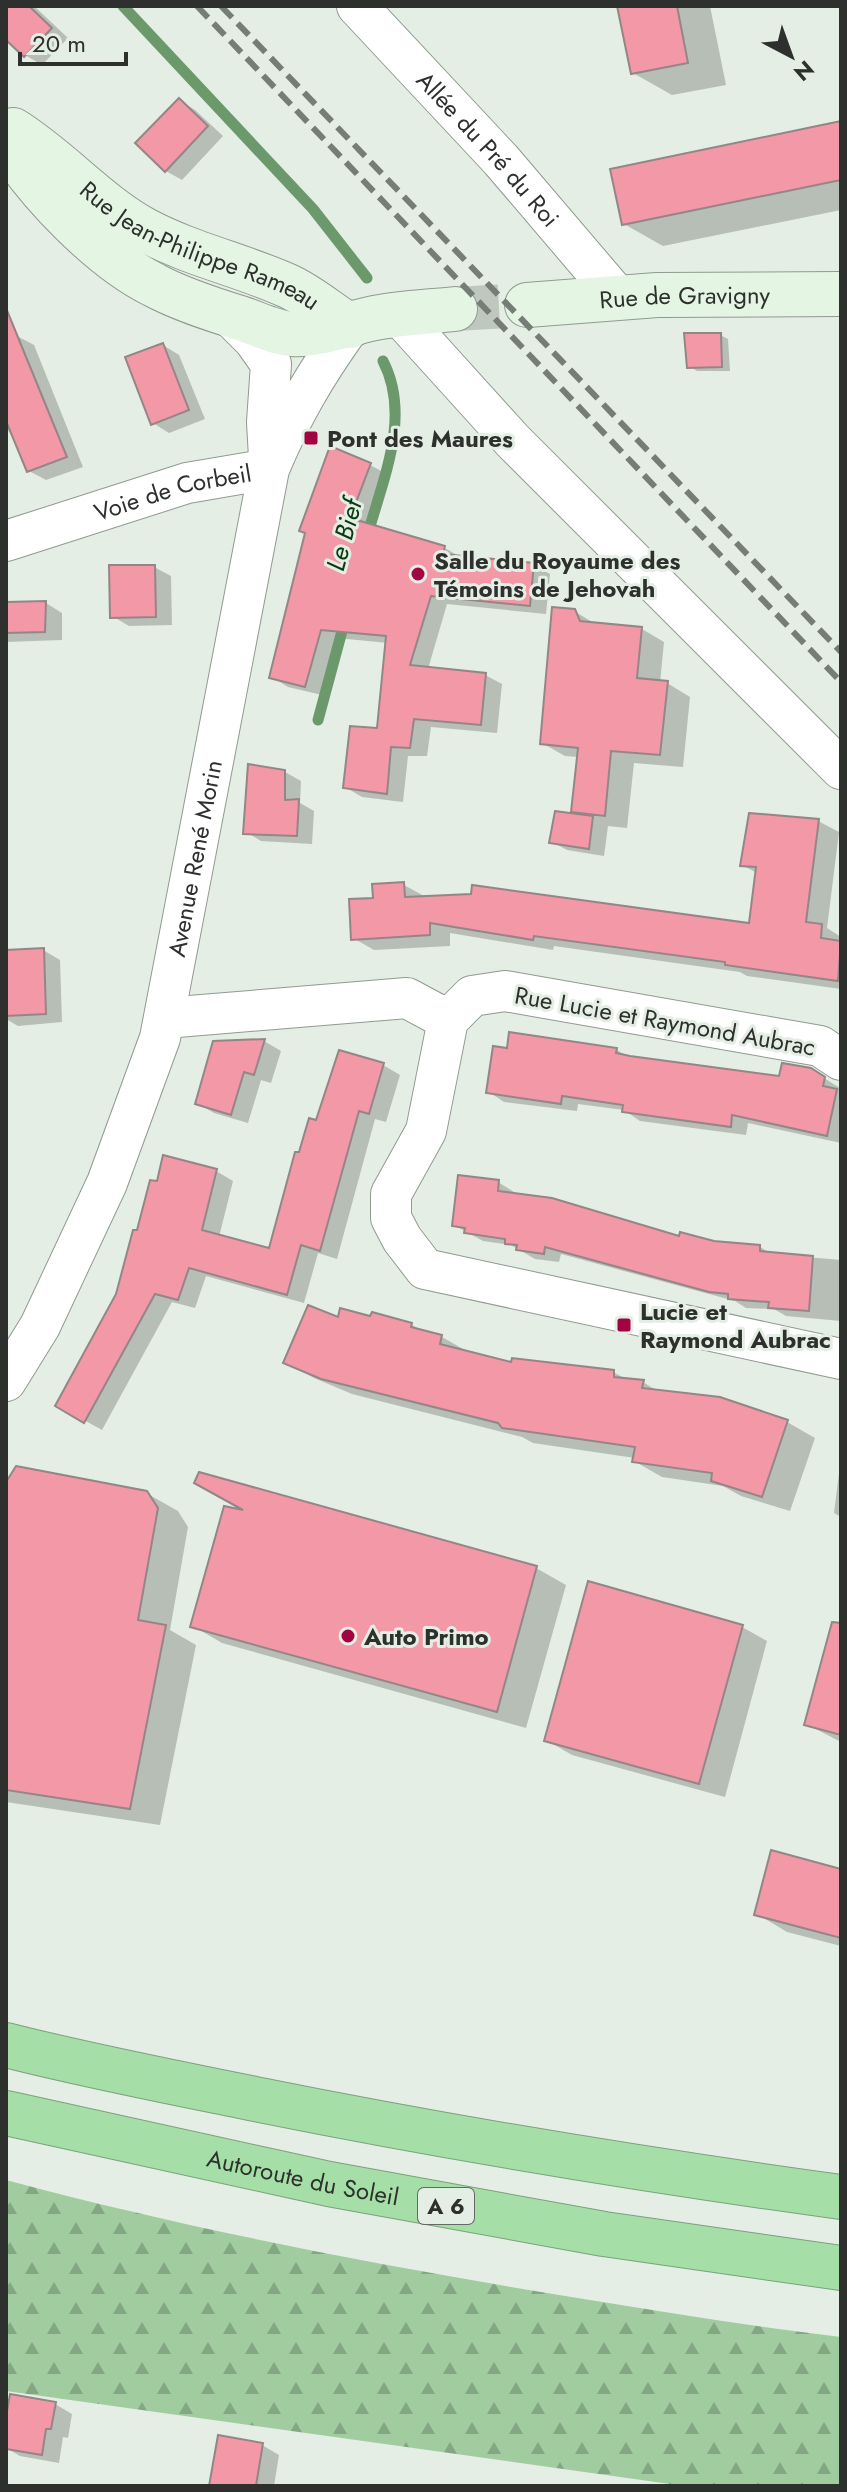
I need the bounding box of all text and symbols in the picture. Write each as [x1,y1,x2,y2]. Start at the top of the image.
scale bar [20,16,126,66]
north arrow [751,16,831,96]
text: 20 m [32,26,86,61]
text: N [787,53,821,89]
street label: Allée du Pré du Roi [409,63,568,234]
street label: Rue Jean-Philippe Rameau [72,172,327,318]
street label: Rue de Gravigny [598,277,771,317]
place label: Pont des Maures [327,421,513,456]
marker: Pont des Maures [302,429,320,447]
street label: Voie de Corbeil [89,455,254,529]
water label: Le Bief [316,491,373,575]
place label: Salle du Royaume des Témoins de Jehovah [434,543,680,606]
marker: Salle du Royaume des Témoins de Jehovah [409,565,427,583]
street label: Avenue René Morin [158,757,230,960]
street label: Rue Lucie et Raymond Aubrac [512,977,818,1065]
place label: Lucie et Raymond Aubrac [640,1294,831,1357]
marker: Lucie et Raymond Aubrac [615,1316,633,1334]
place label: Auto Primo [363,1619,489,1654]
marker: Auto Primo [339,1627,357,1645]
street label: Autoroute du Soleil [204,2140,402,2214]
road number: A 6 [418,2188,474,2224]

